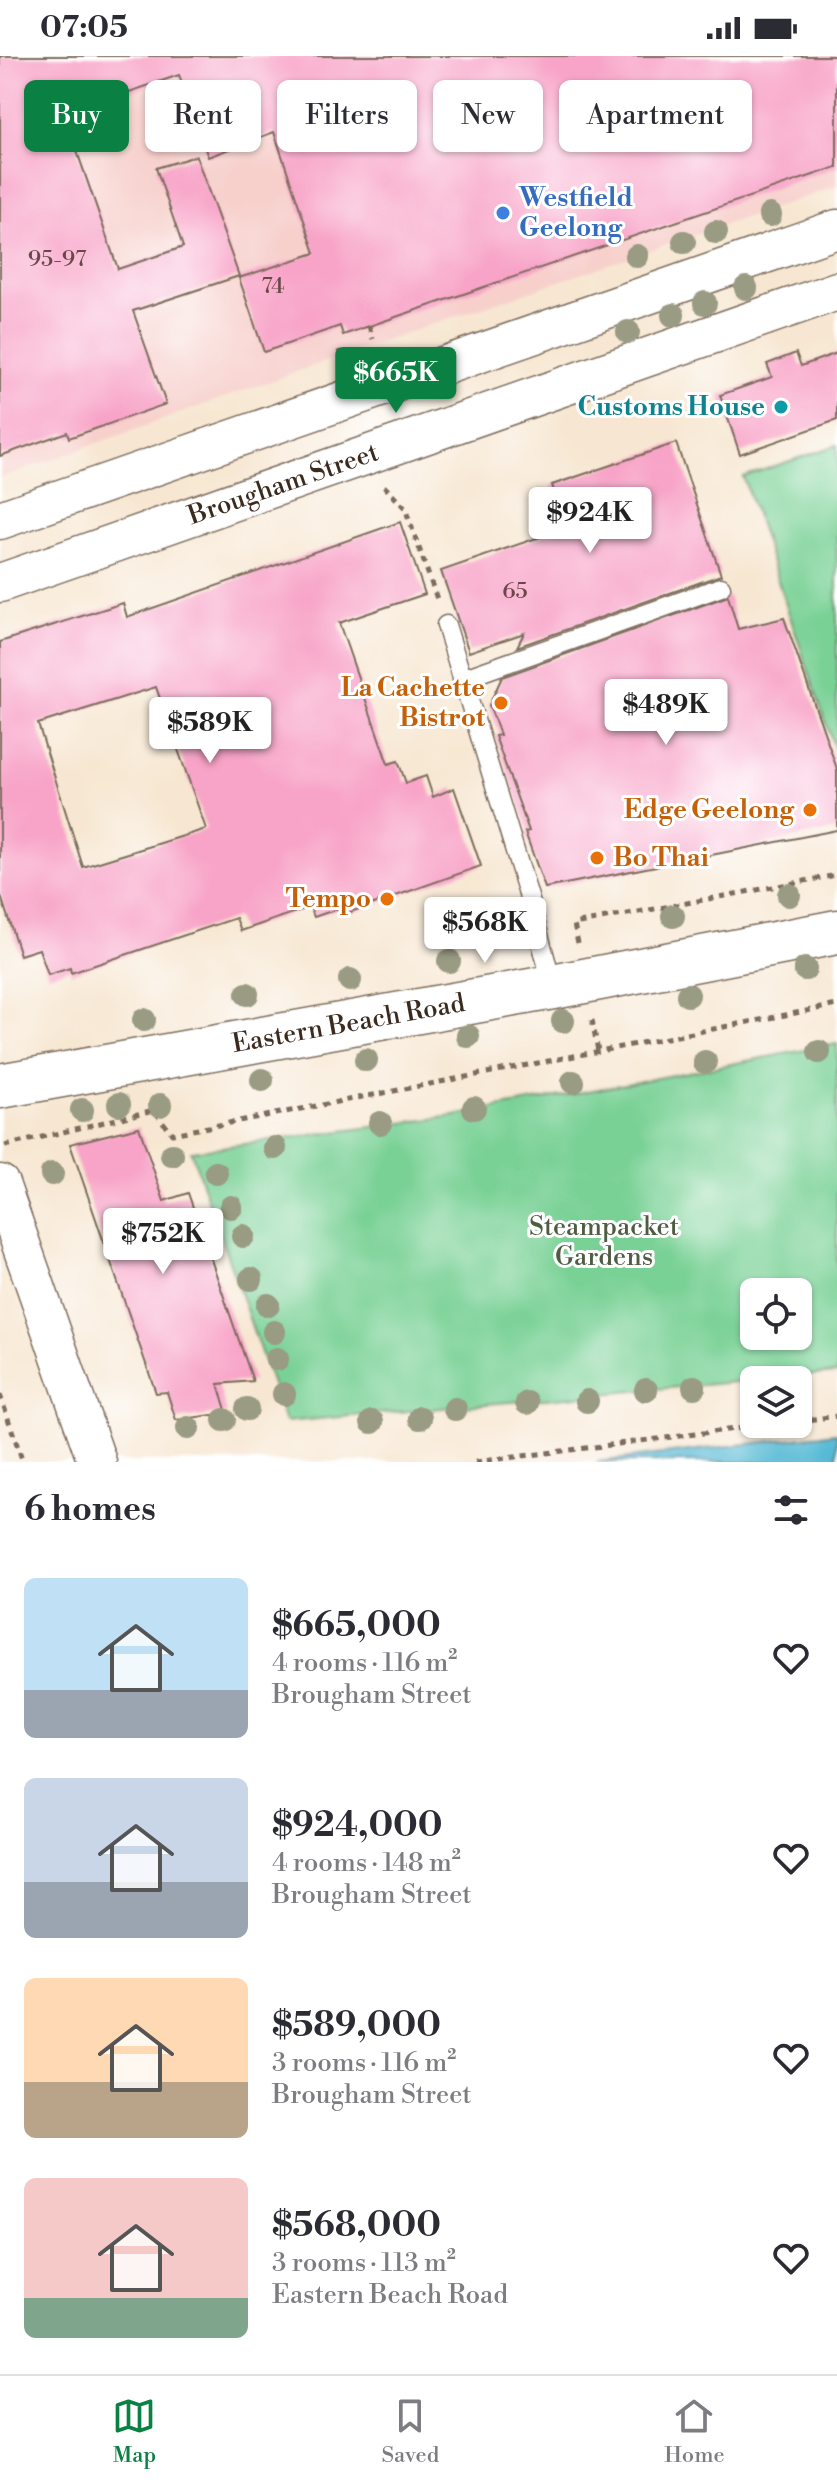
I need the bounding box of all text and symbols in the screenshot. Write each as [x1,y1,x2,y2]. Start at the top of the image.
text: 07:05 [40,9,128,47]
chip: Buy [24,80,129,152]
chip: Rent [145,80,261,152]
chip: Filters [277,80,417,152]
chip: New [433,80,543,152]
chip: Apartment [559,80,752,152]
place label: Westfield Geelong [518,182,633,244]
marker: Westfield Geelong [494,204,512,222]
house number: 95-97 [28,246,86,273]
house number: 74 [262,273,284,300]
pin: $665K [340,347,452,415]
text: $665K [353,357,439,389]
place label: Customs House [578,391,765,423]
marker: Customs House [772,398,790,416]
street label: Brougham Street [183,436,383,532]
pin: $924K [534,487,646,555]
text: $924K [547,497,633,529]
house number: 65 [502,578,528,605]
place label: La Cachette Bistrot [341,672,486,734]
pin: $489K [610,679,722,747]
text: $489K [623,689,709,721]
marker: La Cachette Bistrot [492,694,510,712]
pin: $589K [154,697,266,765]
text: $589K [167,707,253,739]
place label: Edge Geelong [624,794,795,826]
marker: Edge Geelong [801,801,819,819]
place label: Bo Thai [613,842,709,874]
marker: Bo Thai [588,849,606,867]
place label: Tempo [286,883,371,915]
marker: Tempo [378,890,396,908]
pin: $568K [429,897,541,965]
text: $568K [442,907,528,939]
street label: Eastern Beach Road [229,987,468,1060]
pin: $752K [107,1208,219,1276]
park label: Steampacket Gardens [529,1211,679,1273]
text: $752K [121,1218,205,1250]
map controls [740,1278,812,1438]
button: locate [740,1278,812,1350]
button: layers [740,1366,812,1438]
icon: filters [769,1488,813,1532]
text: 6 homes [24,1489,156,1531]
text: $665,000 [272,1605,441,1647]
icon: home [88,1610,184,1706]
icon: heart [769,1636,813,1680]
text: 4 rooms · 116 m² [272,1647,457,1679]
text: Brougham Street [272,1679,472,1711]
text: $924,000 [272,1805,443,1847]
icon: home [88,1810,184,1906]
icon: heart [769,1836,813,1880]
text: 4 rooms · 148 m² [272,1847,461,1879]
text: Brougham Street [272,1879,472,1911]
text: $589,000 [272,2005,441,2047]
icon: home [88,2010,184,2106]
icon: heart [769,2036,813,2080]
text: 3 rooms · 116 m² [272,2047,456,2079]
text: Brougham Street [272,2079,472,2111]
text: $568,000 [272,2205,441,2247]
icon: home [88,2210,184,2306]
icon: heart [769,2236,813,2280]
text: 3 rooms · 113 m² [272,2247,456,2279]
text: Eastern Beach Road [272,2279,508,2311]
tab: Map [112,2394,156,2469]
tab: Saved [381,2394,439,2469]
tab: Home [664,2394,725,2469]

